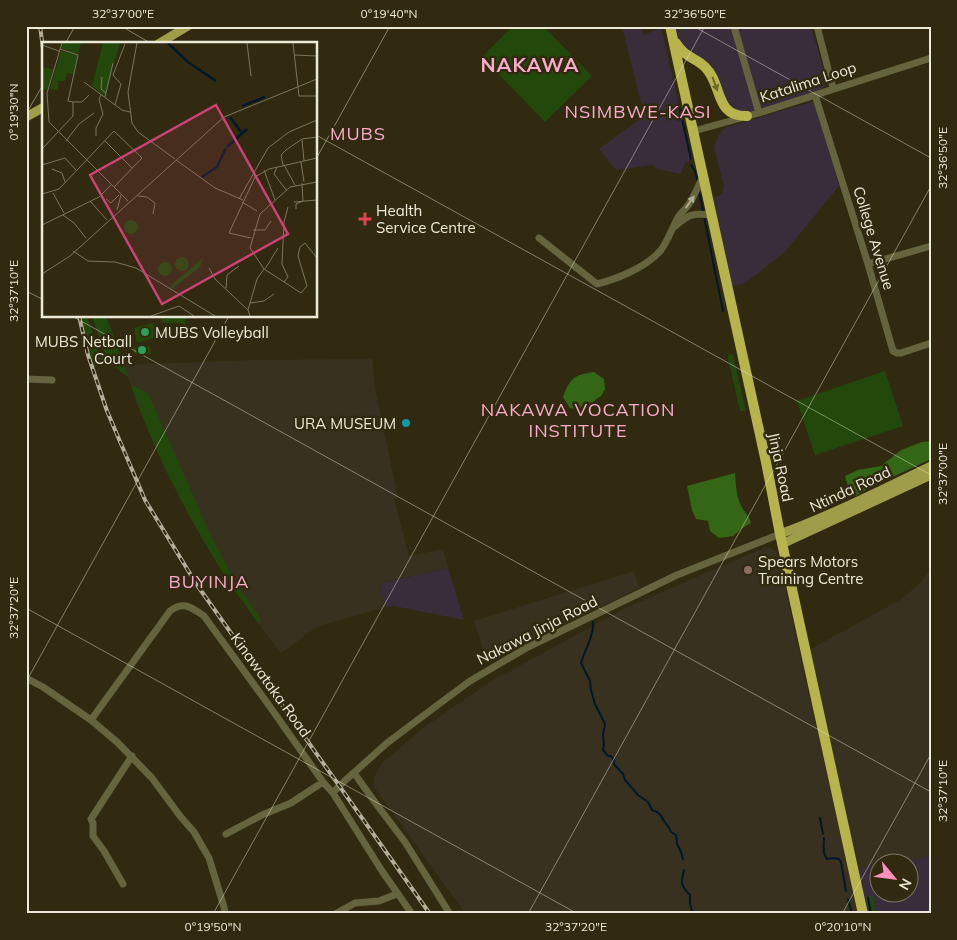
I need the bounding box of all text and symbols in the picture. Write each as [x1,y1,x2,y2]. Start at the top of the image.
text: 32°37'00"E [92,6,154,21]
text: 0°19'40"N [361,6,417,21]
text: 32°36'50"E [664,6,726,21]
inset map [42,42,318,318]
district label: NAKAWA [481,52,579,77]
street label: Katalima Loop [757,57,859,107]
one-way arrow [712,77,719,92]
text: 0°19'30"N [6,84,21,140]
district label: NSIMBWE-KASI [564,100,712,123]
district label: MUBS [330,122,386,145]
text: 32°36'50"E [935,127,950,189]
street label: College Avenue [849,184,899,292]
one-way arrow [685,195,695,209]
place label: Health Service Centre [376,201,476,237]
marker: Health Service Centre [358,212,372,226]
text: 32°37'10"E [6,260,21,322]
place label: MUBS Volleyball [155,323,269,342]
marker: MUBS Volleyball [139,326,151,338]
place label: MUBS Netball Court [35,332,132,368]
marker: MUBS Netball Court [136,344,148,356]
district label: NAKAWA VOCATION INSTITUTE [481,398,675,442]
place label: URA MUSEUM [294,414,396,433]
marker: URA MUSEUM [400,417,412,429]
street label: Jinja Road [764,431,798,503]
text: 32°37'00"E [935,443,950,505]
street label: Ntinda Road [806,462,894,516]
place label: Spears Motors Training Centre [758,552,863,588]
marker: Spears Motors Training Centre [742,564,754,576]
district label: BUYINJA [169,570,249,593]
text: 32°37'20"E [6,577,21,639]
street label: Nakawa Jinja Road [473,591,601,669]
street label: Kinawataka Road [227,629,315,741]
text: 32°37'10"E [935,760,950,822]
north arrow [870,852,920,902]
text: N [895,875,916,893]
text: 0°19'50"N [185,919,241,934]
text: 32°37'20"E [545,919,607,934]
text: 0°20'10"N [815,919,871,934]

